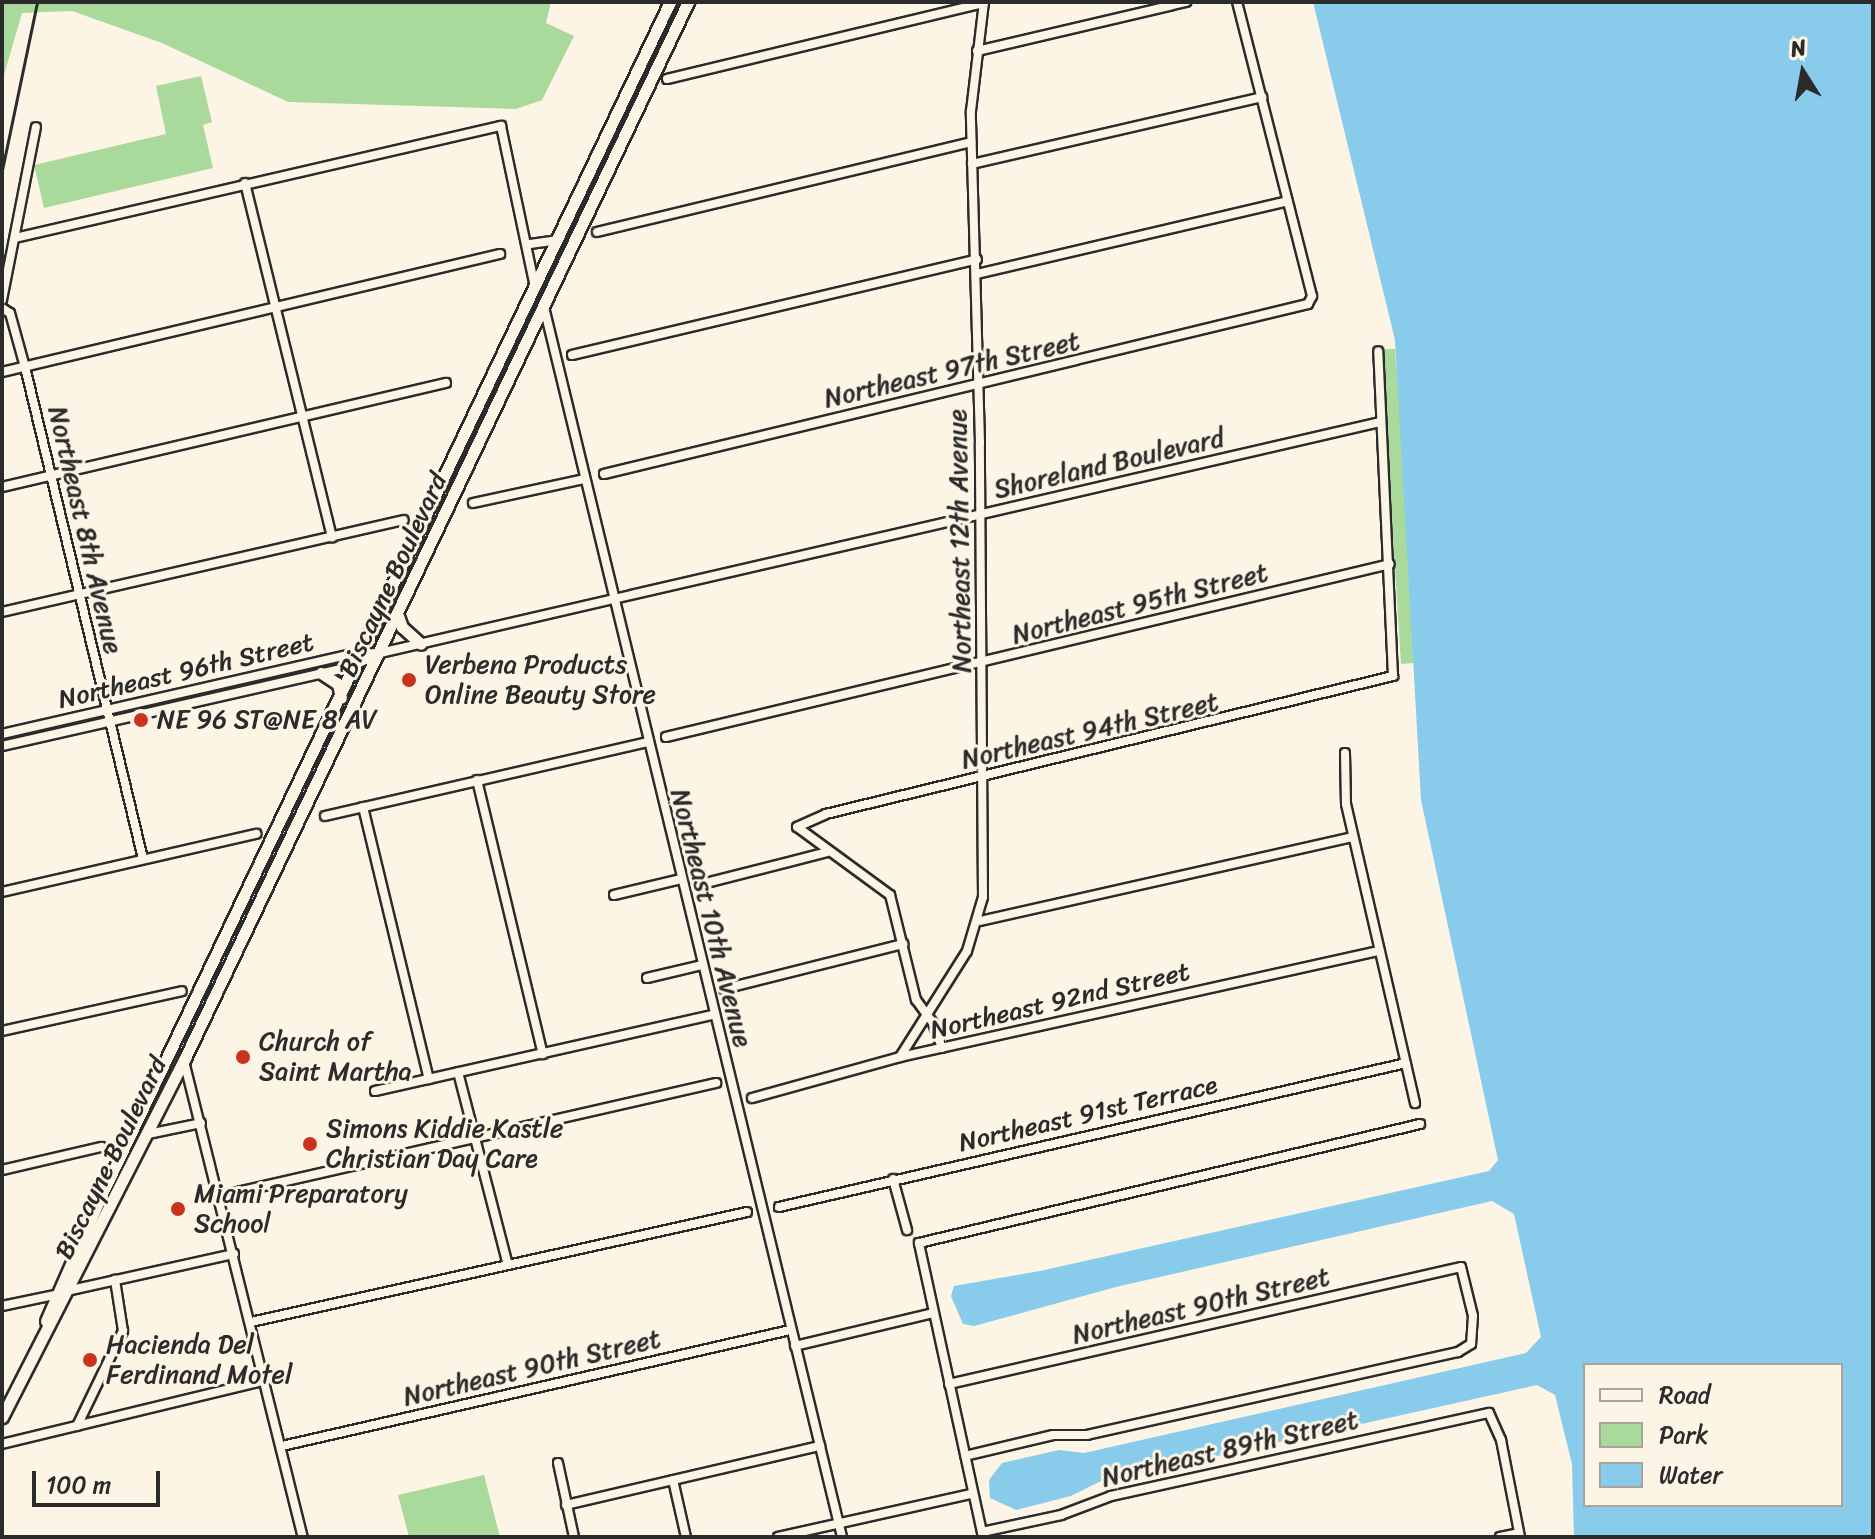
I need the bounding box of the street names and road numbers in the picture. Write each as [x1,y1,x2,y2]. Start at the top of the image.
street label: Northeast 97th Street [821,325,1083,415]
street label: Northeast 8th Avenue [41,403,129,657]
street label: Northeast 12th Avenue [942,409,978,673]
street label: Shoreland Boulevard [991,422,1227,506]
street label: Biscayne Boulevard [332,468,454,682]
street label: Northeast 95th Street [1009,557,1271,651]
street label: Northeast 96th Street [55,626,317,716]
street label: Northeast 94th Street [958,686,1222,776]
street label: Northeast 10th Avenue [664,785,758,1051]
street label: Northeast 92nd Street [928,956,1192,1046]
street label: Biscayne Boulevard [48,1052,174,1264]
street label: Northeast 91st Terrace [955,1069,1221,1159]
street label: Northeast 90th Street [1069,1261,1333,1351]
street label: Northeast 90th Street [400,1323,664,1413]
street label: Northeast 89th Street [1099,1404,1361,1494]

